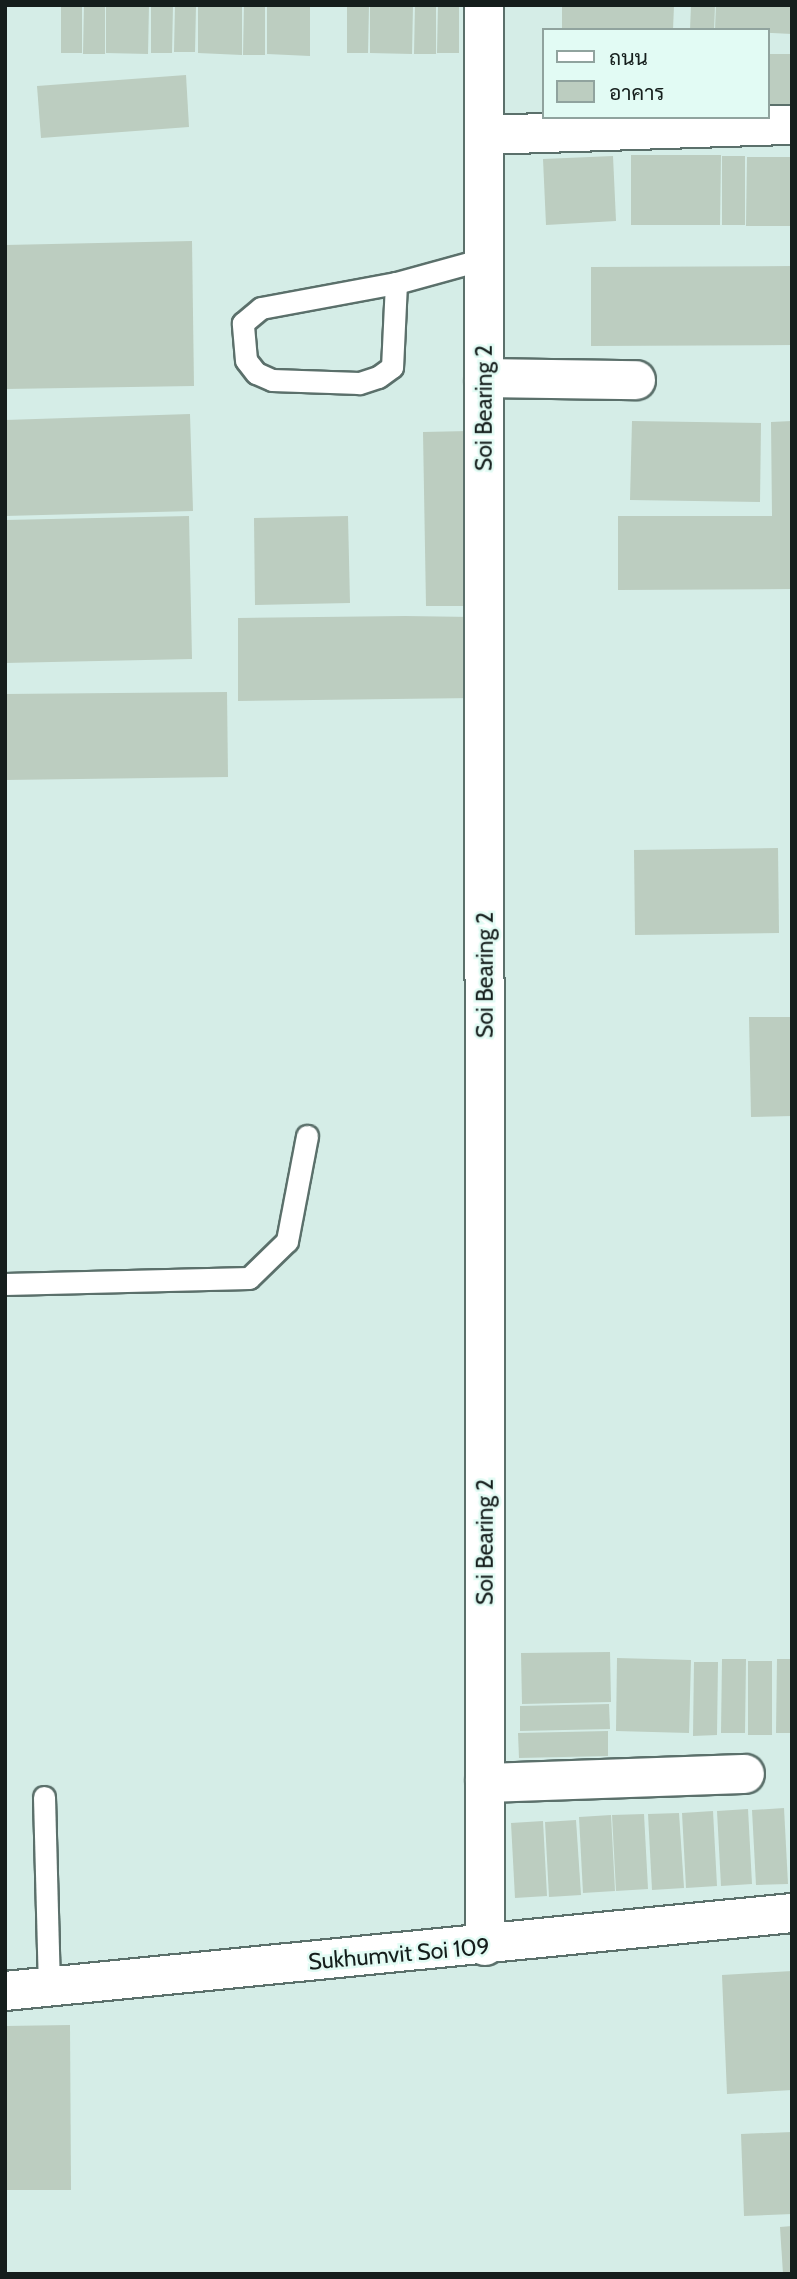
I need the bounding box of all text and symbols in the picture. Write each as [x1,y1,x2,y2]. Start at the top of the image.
legend [542,28,769,119]
text: ถนน [609,45,648,70]
text: อาคาร [609,80,665,105]
street label: Soi Bearing 2 [470,345,498,471]
street label: Soi Bearing 2 [471,912,499,1038]
street label: Soi Bearing 2 [471,1479,499,1605]
street label: Sukhumvit Soi 109 [307,1932,491,1976]

